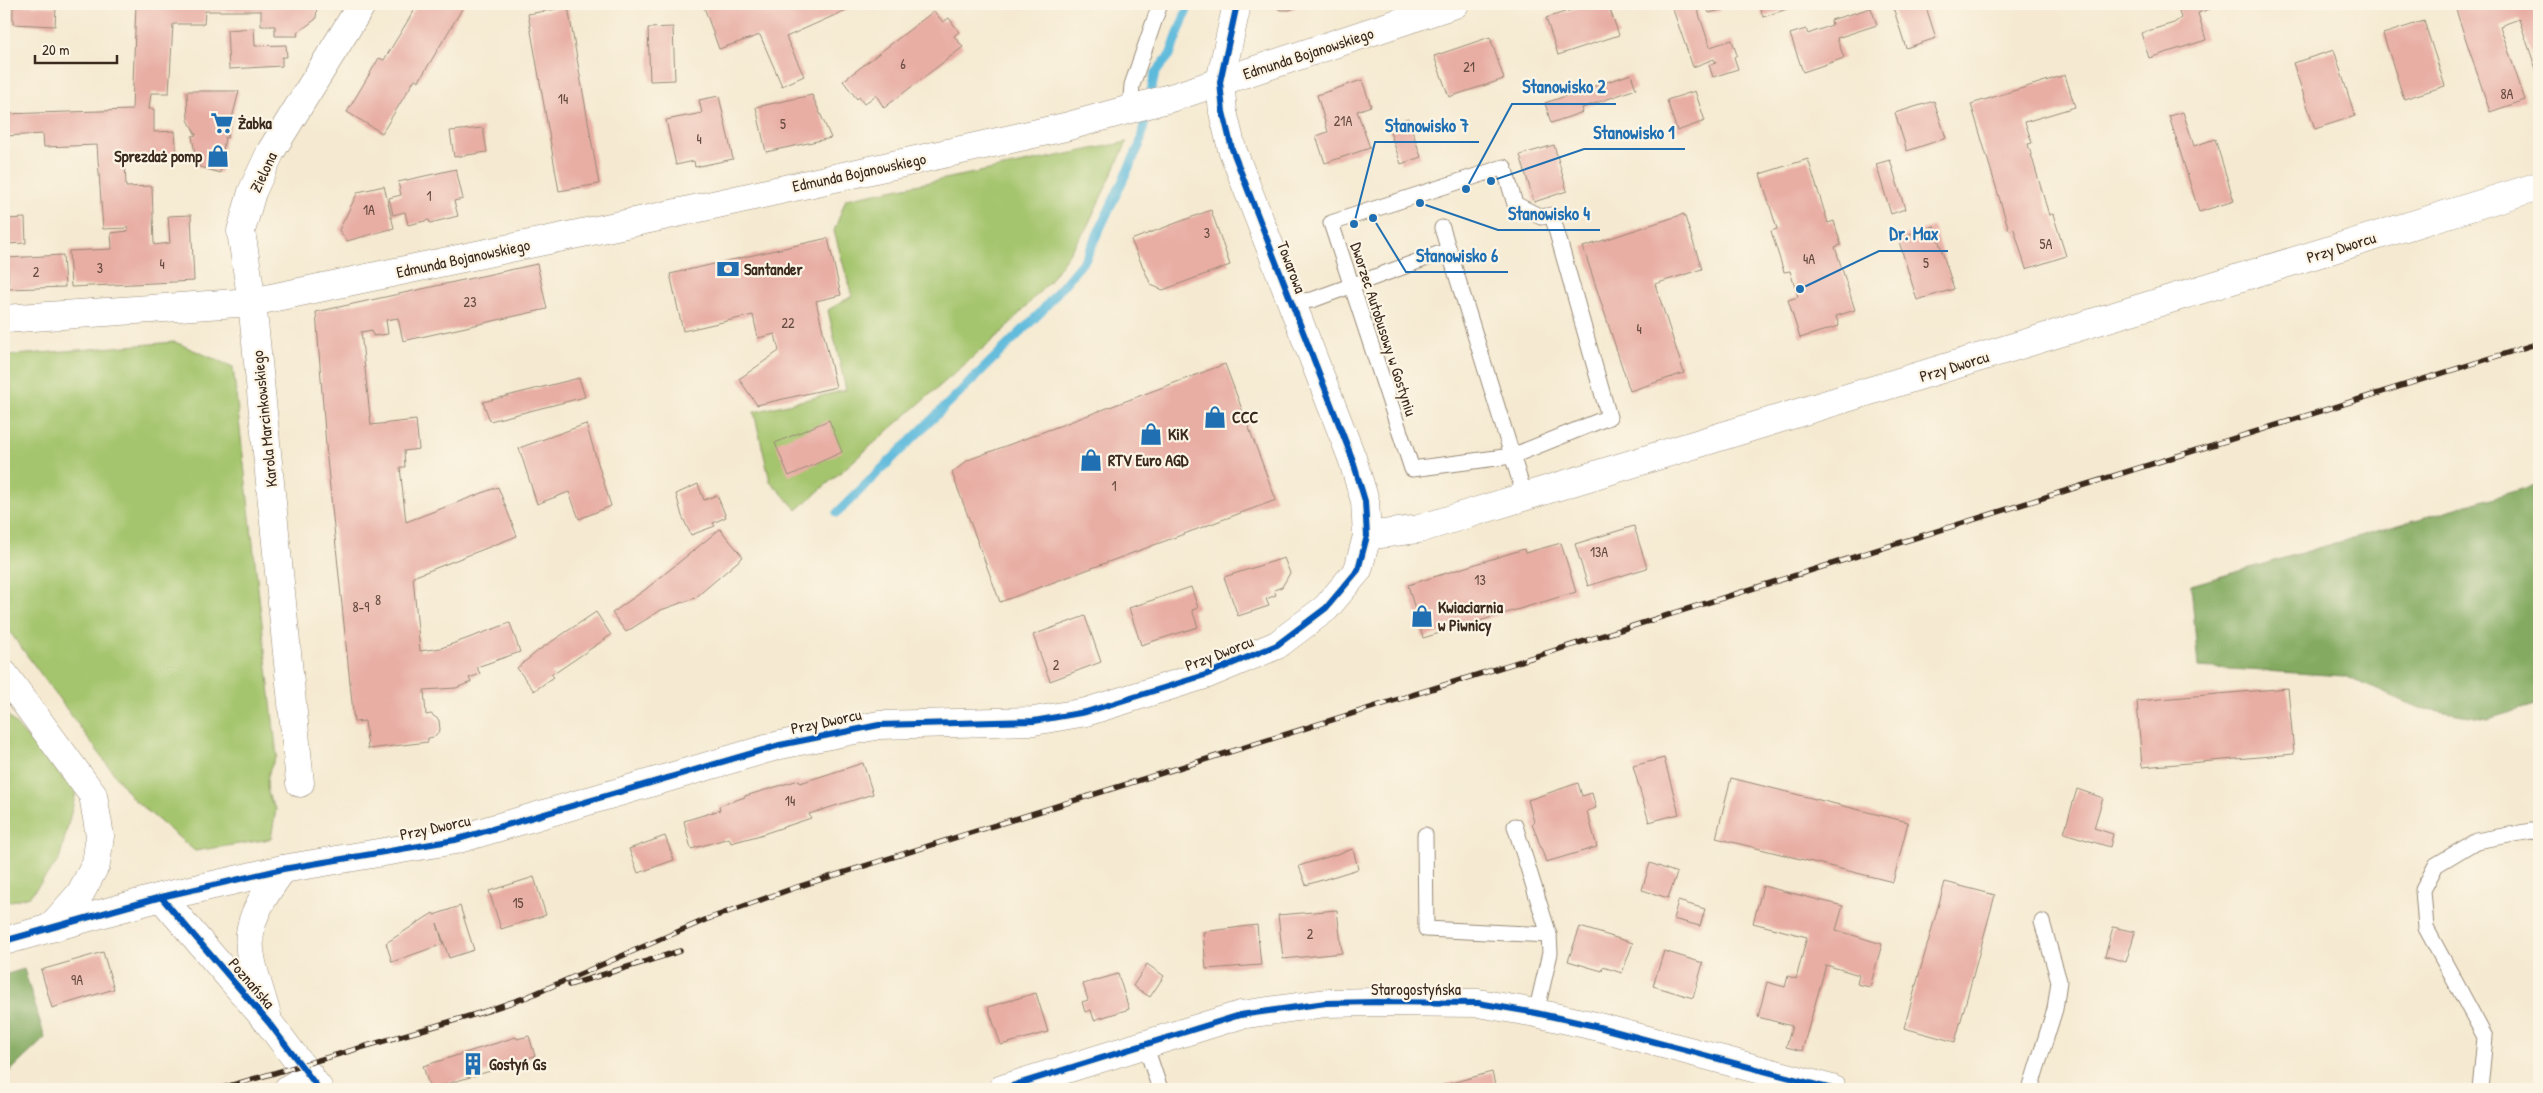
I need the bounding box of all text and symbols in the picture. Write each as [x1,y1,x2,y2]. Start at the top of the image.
street label: Edmunda Bojanowskiego [1240,21,1377,84]
scale bar [35,32,118,64]
text: 20 m [42,39,69,60]
house number: 6 [900,54,906,73]
house number: 21 [1463,57,1475,76]
callout: Stanowisko 2 [1512,71,1616,104]
text: Stanowisko 2 [1522,74,1606,99]
house number: 8A [2501,84,2514,103]
house number: 14 [558,89,568,108]
callout: Stanowisko 7 [1375,109,1479,142]
supermarket icon: Żabka [209,110,235,136]
house number: 21A [1334,111,1352,130]
place label: Żabka [238,112,273,134]
text: Stanowisko 7 [1385,113,1469,138]
house number: 5 [780,114,786,133]
callout: Stanowisko 1 [1584,116,1685,149]
text: Stanowisko 1 [1593,120,1675,145]
house number: 4 [696,129,702,148]
shop icon: Sprezdaż pomp [205,143,231,169]
place label: Sprezdaż pomp [114,145,202,168]
street label: Edmunda Bojanowskiego [790,147,928,197]
street label: Zielona [244,148,282,196]
house number: 1 [426,186,432,205]
callout: Stanowisko 4 [1498,197,1600,230]
house number: 1A [363,200,375,219]
text: Stanowisko 4 [1508,201,1590,226]
callout: Dr. Max [1879,218,1948,251]
text: Dr. Max [1889,221,1939,246]
house number: 3 [1204,223,1210,242]
street label: Przy Dworcu [2304,226,2379,268]
street label: Edmunda Bojanowskiego [394,233,532,283]
house number: 5A [2040,234,2053,253]
street label: Towarowa [1272,238,1312,296]
street label: Dworzec Autobusowy w Gostyniu [1346,239,1423,419]
callout: Stanowisko 6 [1406,239,1508,272]
text: Stanowisko 6 [1416,243,1498,268]
house number: 4A [1803,249,1815,268]
house number: 5 [1923,253,1929,272]
house number: 4 [159,254,165,273]
bank icon: Santander [715,256,741,282]
house number: 3 [97,258,103,277]
place label: Santander [744,258,803,280]
house number: 2 [33,262,40,281]
house number: 23 [464,292,476,311]
house number: 22 [781,313,795,332]
house number: 4 [1636,319,1642,338]
street label: Przy Dworcu [1917,345,1992,387]
street label: Karola Marcinkowskiego [246,349,282,488]
shop icon: CCC [1202,404,1228,430]
place label: CCC [1232,406,1259,428]
shop icon: KiK [1138,421,1164,447]
place label: KiK [1168,423,1189,445]
shop icon: RTV Euro AGD [1078,447,1104,473]
place label: RTV Euro AGD [1108,449,1189,471]
house number: 1 [1111,476,1117,495]
house number: 13A [1590,542,1608,561]
house number: 13 [1474,570,1486,589]
house number: 8 [375,590,381,609]
place label: Kwiaciarnia w Piwnicy [1438,596,1504,637]
house number: 8-9 [353,597,369,616]
shop icon: Kwiaciarnia w Piwnicy [1409,603,1435,629]
street label: Przy Dworcu [1182,630,1257,676]
house number: 2 [1053,655,1060,674]
street label: Przy Dworcu [789,703,864,739]
house number: 14 [785,791,795,810]
street label: Przy Dworcu [398,809,473,845]
house number: 15 [512,893,524,912]
house number: 2 [1307,924,1314,943]
street label: Poznańska [224,953,280,1013]
house number: 9A [71,970,83,989]
street label: Starogostyńska [1371,978,1461,1000]
building icon: Gostyń Gs [460,1051,486,1077]
place label: Gostyń Gs [489,1053,547,1076]

